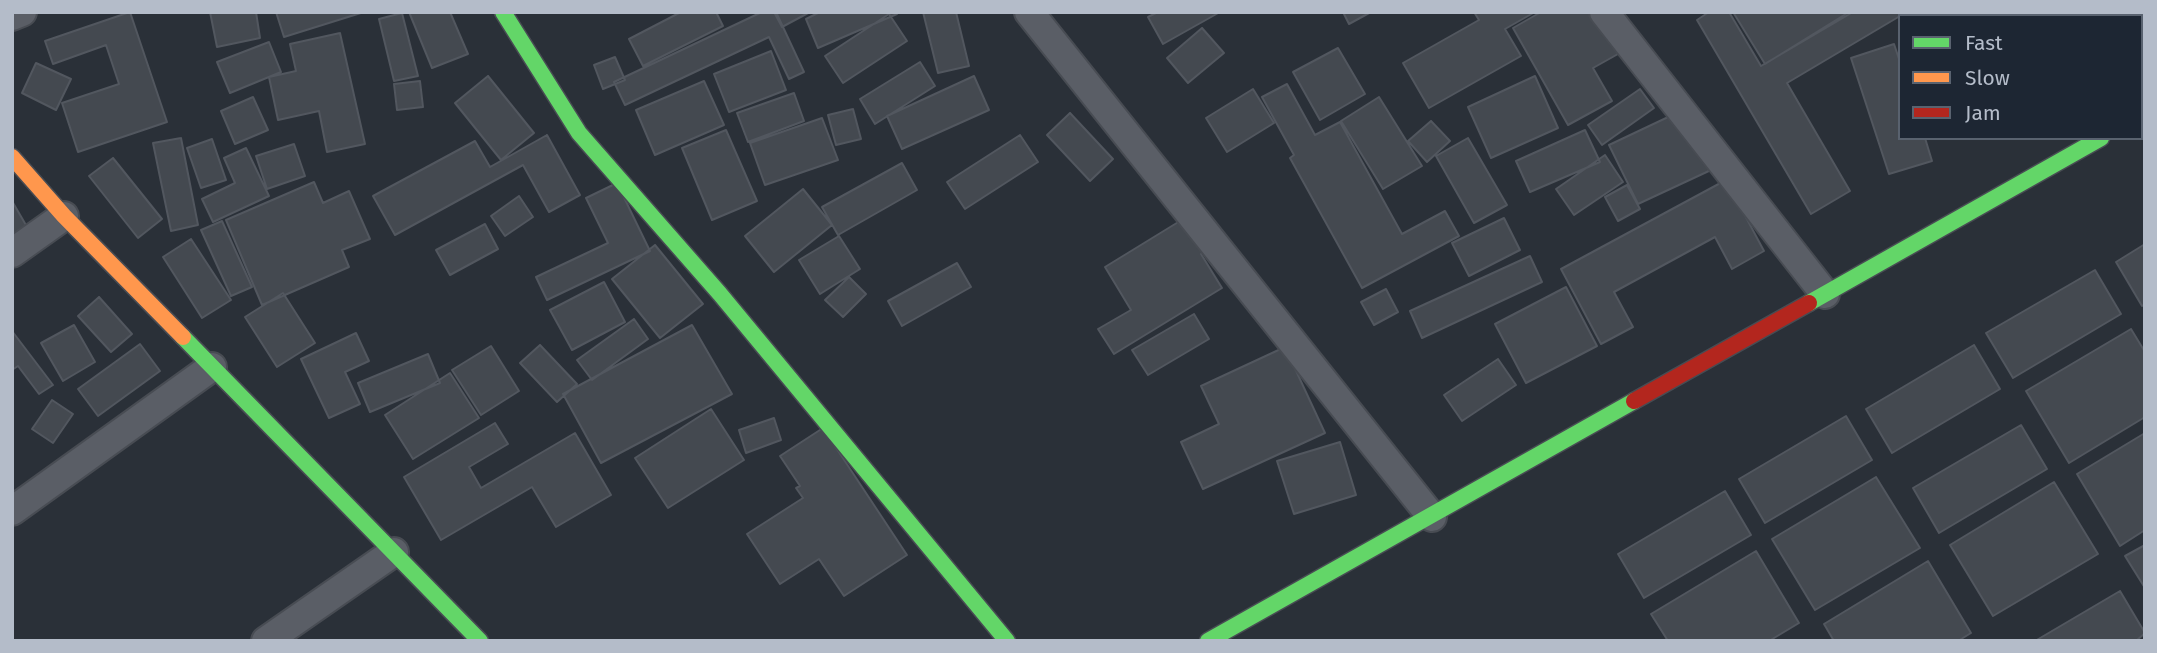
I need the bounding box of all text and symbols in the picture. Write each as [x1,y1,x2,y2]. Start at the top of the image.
legend [1898,14,2143,140]
text: Fast [1965,30,2003,56]
text: Slow [1965,65,2010,91]
text: Jam [1965,100,2001,126]

